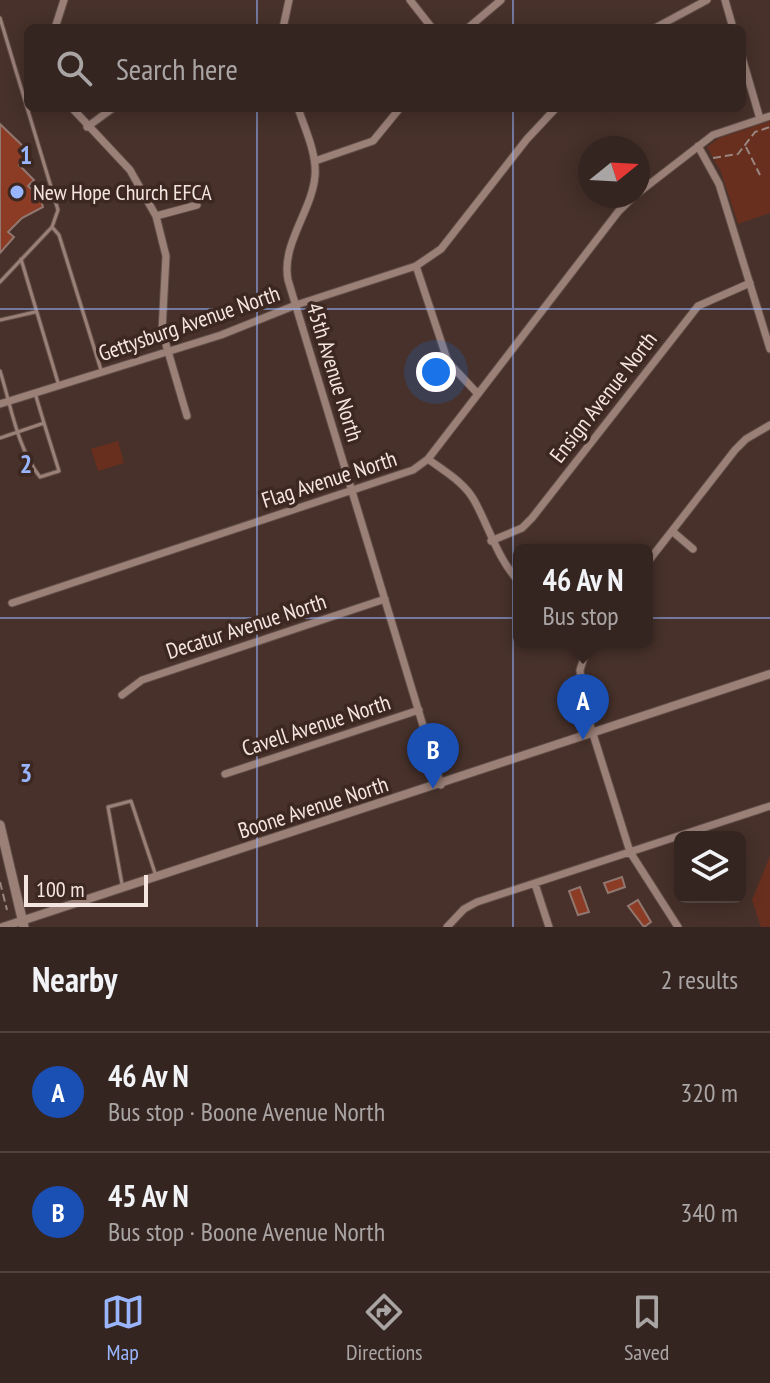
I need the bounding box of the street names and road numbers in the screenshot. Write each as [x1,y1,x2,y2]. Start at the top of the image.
street label: Gettysburg Avenue North [95,279,283,367]
street label: 45th Avenue North [301,299,369,445]
street label: Ensign Avenue North [543,326,663,468]
street label: Flag Avenue North [258,444,400,514]
street label: Decatur Avenue North [162,587,330,665]
street label: Cavell Avenue North [238,688,394,762]
street label: Boone Avenue North [234,770,392,844]

